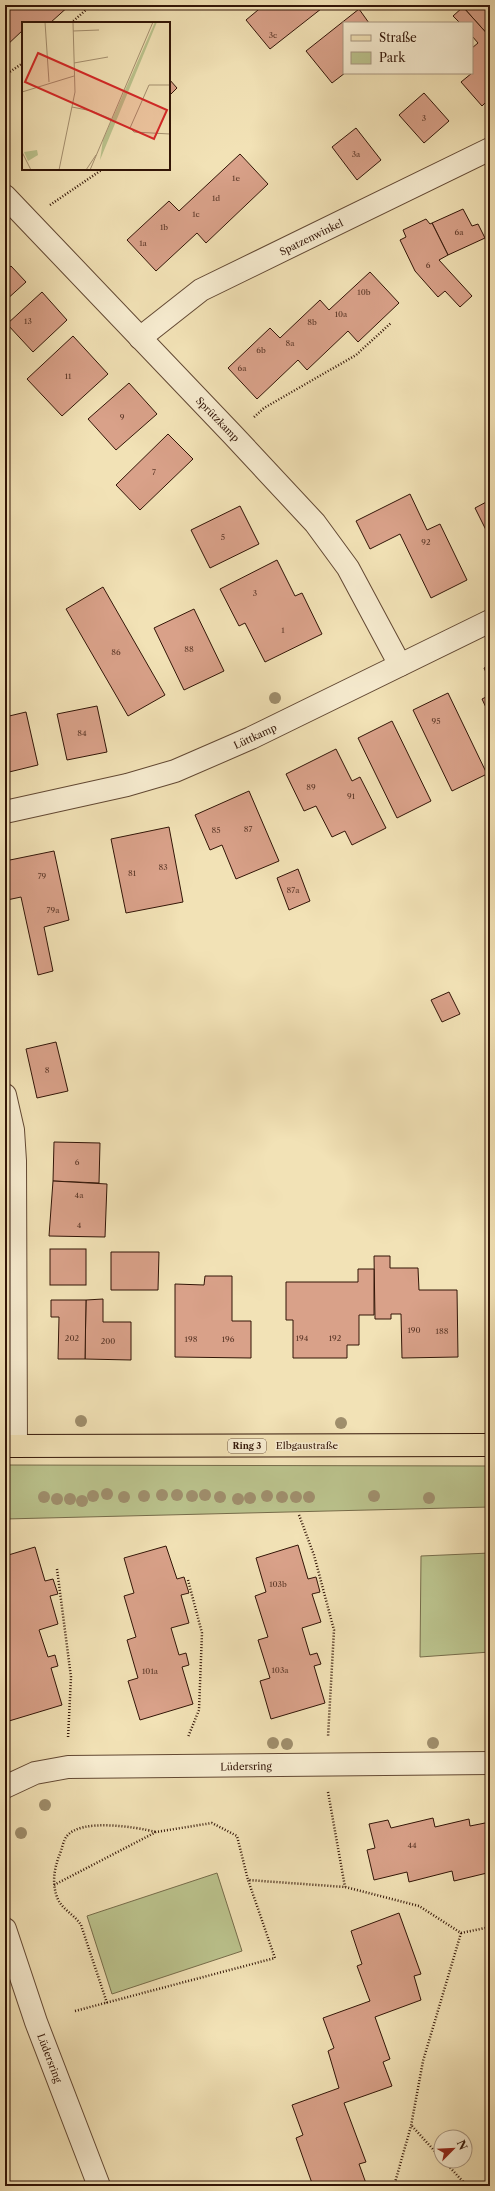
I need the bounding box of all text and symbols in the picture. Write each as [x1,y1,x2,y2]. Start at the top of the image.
inset map [22,22,170,170]
legend [343,22,473,74]
house number: 3c [269,30,277,40]
text: Straße [379,30,417,45]
text: Park [379,50,406,65]
house number: 3 [422,113,426,123]
house number: 3a [352,149,361,159]
house number: 1e [232,173,240,183]
house number: 1d [212,193,220,203]
house number: 1c [192,209,200,219]
street label: Spatzenwinkel [277,216,345,258]
house number: 1b [160,222,168,232]
house number: 6a [455,227,464,237]
house number: 1a [139,238,148,248]
house number: 6 [426,260,431,270]
house number: 10b [357,287,371,297]
house number: 10a [335,309,348,319]
house number: 13 [24,316,32,326]
house number: 8b [307,317,317,327]
house number: 8a [286,338,295,348]
house number: 6b [256,345,266,355]
house number: 6a [238,363,247,373]
house number: 11 [65,371,72,381]
street label: Sprützkamp [193,394,242,444]
house number: 9 [120,412,125,422]
house number: 7 [152,467,156,477]
house number: 5 [221,532,225,542]
house number: 92 [421,537,431,547]
house number: 3 [253,588,257,598]
house number: 1 [281,625,285,635]
house number: 88 [184,644,194,654]
house number: 86 [111,647,121,657]
house number: 95 [431,716,441,726]
street label: Lüttkamp [232,721,279,752]
house number: 84 [77,728,87,738]
house number: 89 [306,782,316,792]
house number: 91 [347,791,356,801]
house number: 87 [244,824,252,834]
house number: 85 [211,825,221,835]
house number: 83 [158,862,168,872]
house number: 81 [128,868,137,878]
house number: 79 [38,871,47,881]
house number: 87a [287,885,300,895]
house number: 79a [47,905,60,915]
house number: 8 [45,1065,50,1075]
house number: 6 [75,1157,80,1167]
house number: 4a [75,1190,84,1200]
house number: 4 [77,1220,82,1230]
house number: 190 [407,1325,421,1335]
house number: 188 [436,1326,449,1336]
house number: 202 [65,1333,80,1343]
house number: 194 [296,1333,309,1343]
house number: 192 [329,1333,342,1343]
house number: 198 [185,1334,198,1344]
house number: 196 [222,1334,235,1344]
house number: 200 [101,1336,115,1346]
road number: Ring 3 [228,1439,266,1453]
street label: Elbgaustraße [276,1439,339,1452]
house number: 103b [269,1579,287,1589]
house number: 103a [271,1665,289,1675]
house number: 101a [142,1666,159,1676]
street label: Lüdersring [220,1760,273,1773]
house number: 44 [407,1840,417,1850]
street label: Lüdersring [34,2032,65,2085]
north arrow [433,2129,473,2169]
text: N [454,2138,471,2153]

